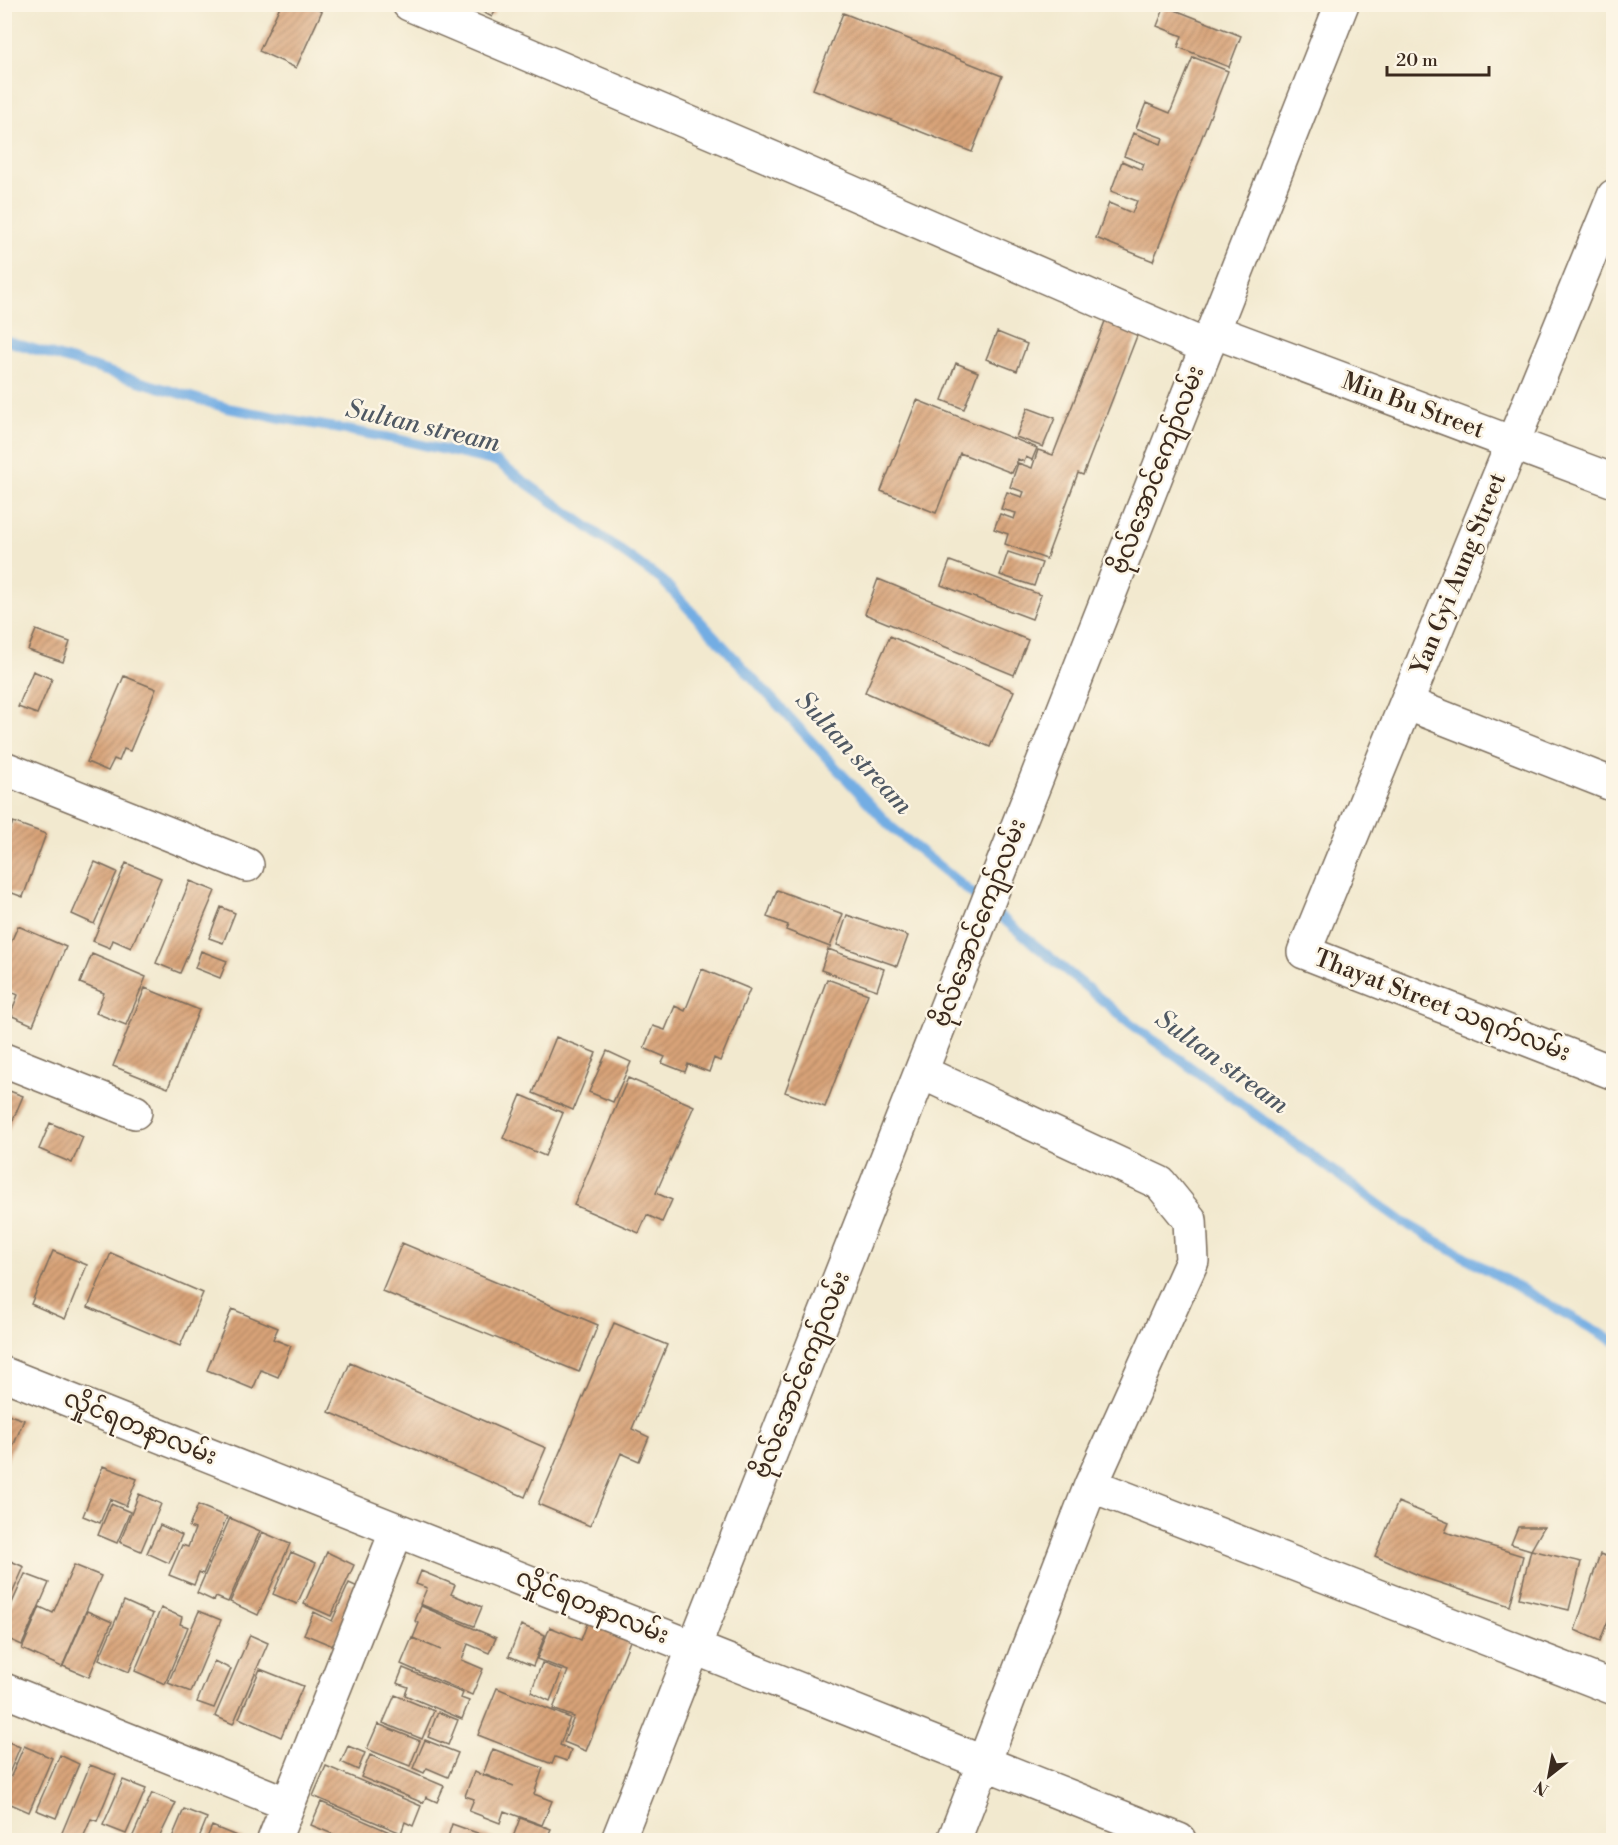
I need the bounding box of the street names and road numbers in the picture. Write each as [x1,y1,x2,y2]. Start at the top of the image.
street label: ဗိုလ်အောင်ကျော်လမ်း [1103,361,1214,579]
street label: Min Bu Street [1338,366,1489,446]
street label: Yan Gyi Aung Street [1404,468,1513,681]
street label: ဗိုလ်အောင်ကျော်လမ်း [925,814,1036,1032]
street label: Thayat Street သရက်လမ်း [1309,941,1575,1072]
street label: ဗိုလ်အောင်ကျော်လမ်း [745,1266,860,1484]
street label: လှိုင်ရတနာလမ်း [58,1382,222,1475]
street label: လှိုင်ရတနာလမ်း [510,1561,674,1654]

